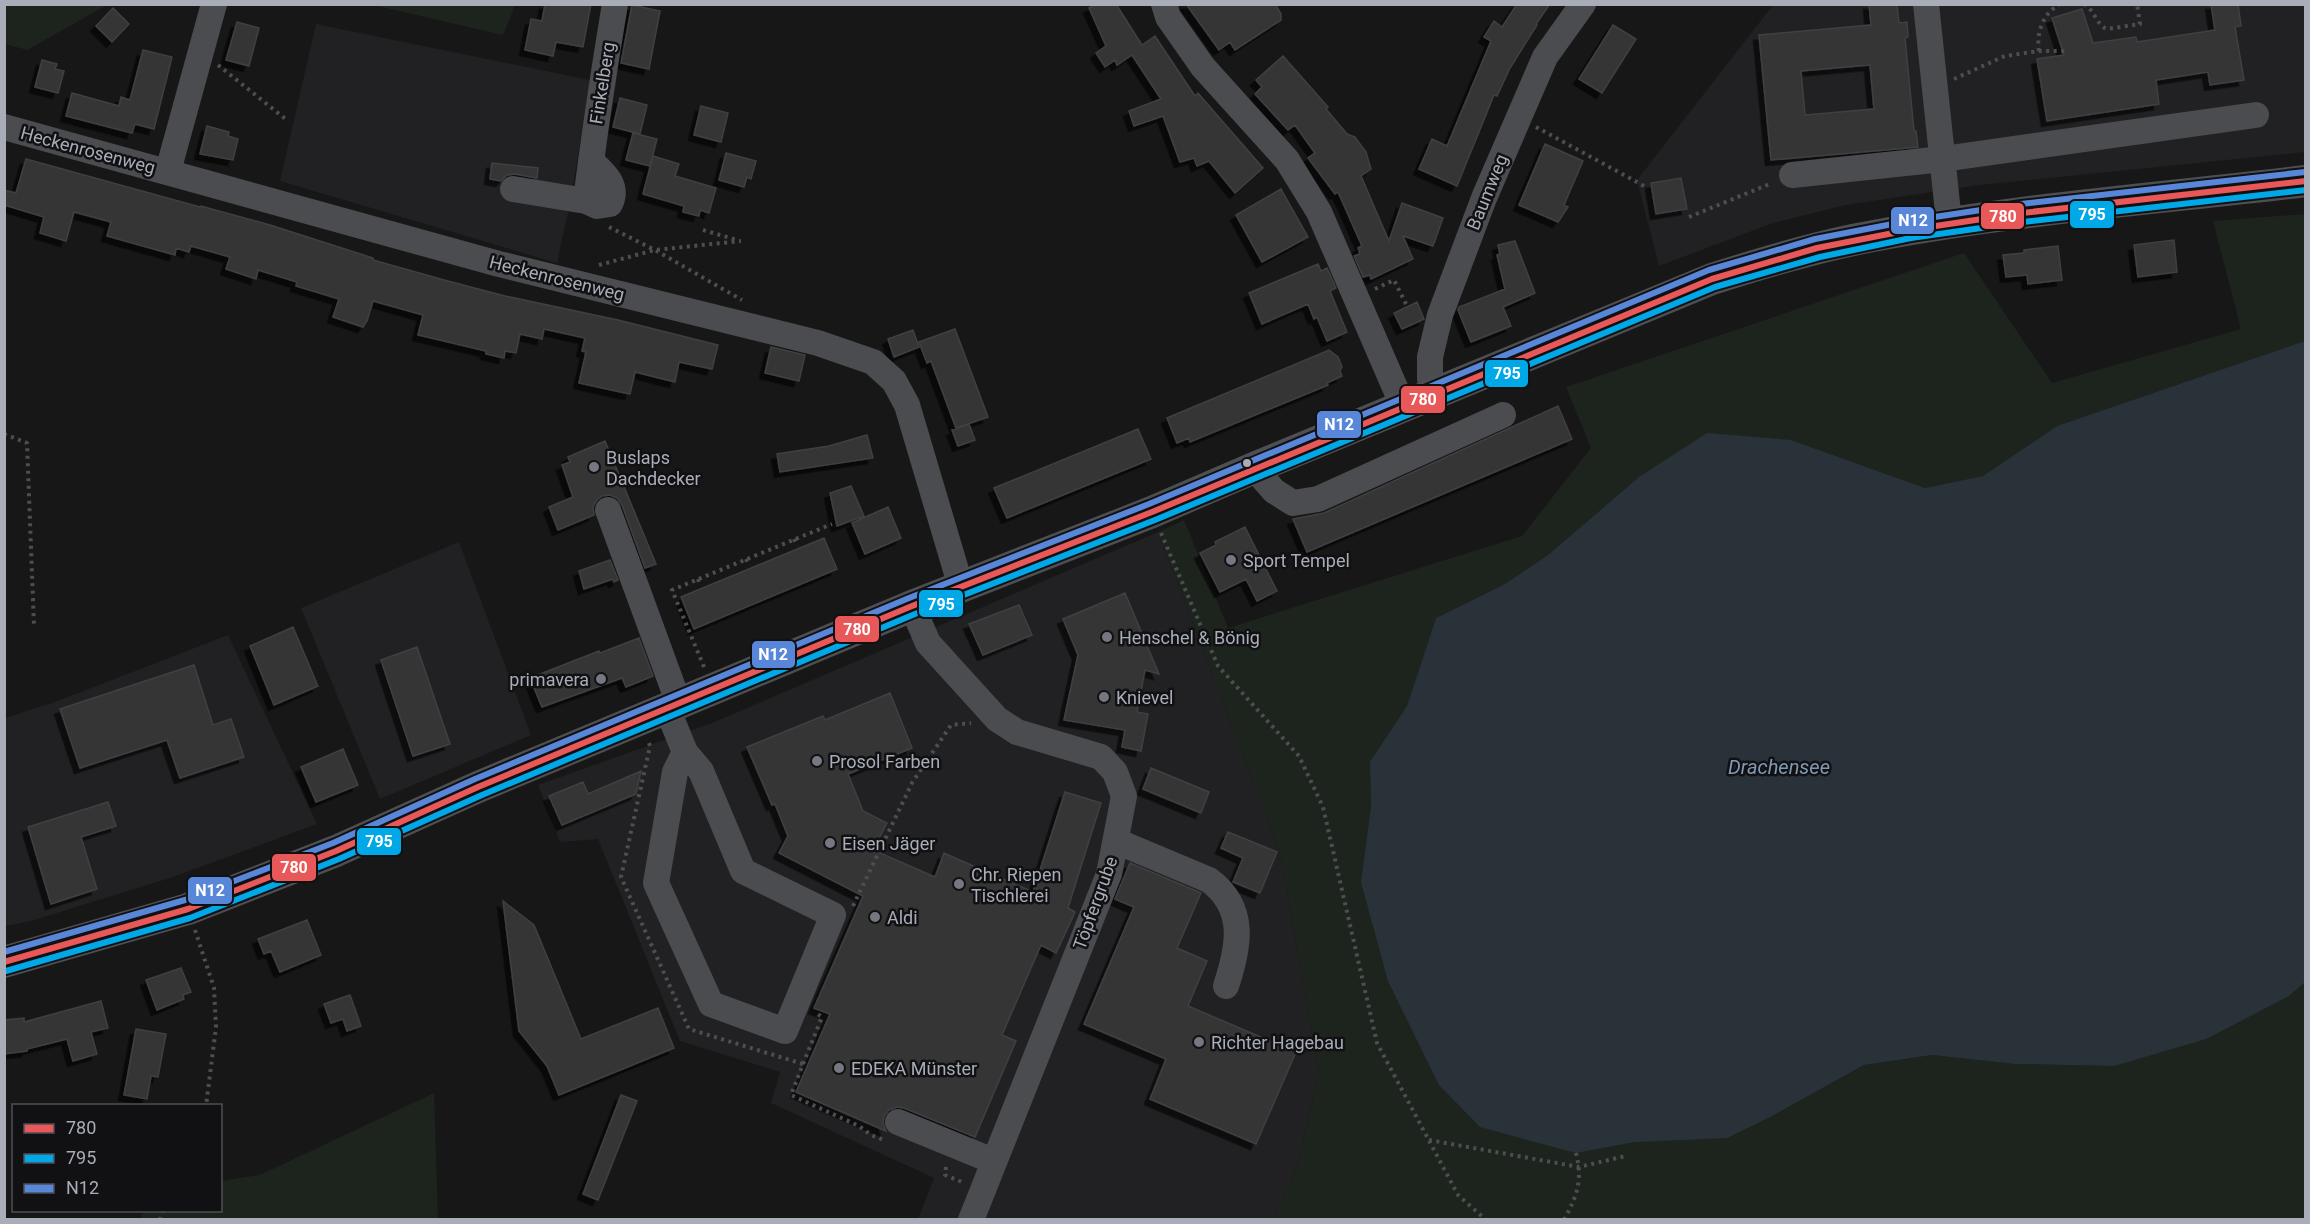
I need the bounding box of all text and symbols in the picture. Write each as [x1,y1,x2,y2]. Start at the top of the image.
street label: Finkelberg [585,40,619,126]
street label: Heckenrosenweg [18,122,158,178]
street label: Baumweg [1462,151,1512,233]
line badge: 795 [2069,200,2115,229]
line badge: 780 [1980,202,2025,230]
text: 795 [2078,205,2106,224]
line badge: N12 [1890,206,1935,235]
text: 780 [1989,207,2017,226]
text: N12 [1898,211,1928,230]
street label: Heckenrosenweg [487,251,627,305]
line badge: 795 [1484,359,1529,388]
text: 795 [1493,364,1521,383]
line badge: 780 [1400,385,1446,414]
text: 780 [1409,390,1437,409]
line badge: N12 [1316,410,1362,439]
text: N12 [1324,415,1354,434]
place label: Buslaps Dachdecker [606,447,701,489]
unlabelled marker [1241,457,1253,469]
marker: Buslaps Dachdecker [587,460,601,474]
place label: Sport Tempel [1243,550,1350,571]
marker: Sport Tempel [1224,553,1238,567]
line badge: 795 [918,589,964,618]
text: 795 [927,595,955,614]
line badge: 780 [834,615,880,643]
text: 780 [843,620,871,639]
place label: Henschel & Bönig [1119,627,1260,648]
marker: Henschel & Bönig [1100,630,1114,644]
line badge: N12 [751,640,796,669]
text: N12 [758,645,788,664]
place label: primavera [509,669,589,690]
marker: primavera [594,672,608,686]
place label: Knievel [1116,687,1173,708]
marker: Knievel [1097,690,1111,704]
place label: Prosol Farben [829,751,940,772]
marker: Prosol Farben [810,754,824,768]
water label: Drachensee [1728,755,1830,779]
line badge: 795 [356,827,402,856]
text: 795 [365,832,393,851]
place label: Eisen Jäger [842,833,935,854]
marker: Eisen Jäger [823,836,837,850]
line badge: 780 [271,853,317,882]
street label: Töpfergrube [1068,854,1122,952]
text: 780 [280,858,308,877]
place label: Chr. Riepen Tischlerei [971,864,1061,906]
line badge: N12 [187,876,233,905]
marker: Chr. Riepen Tischlerei [952,877,966,891]
text: N12 [195,881,225,900]
place label: Aldi [887,907,918,928]
marker: Aldi [868,910,882,924]
place label: Richter Hagebau [1211,1032,1344,1053]
marker: Richter Hagebau [1192,1035,1206,1049]
place label: EDEKA Münster [851,1058,977,1079]
marker: EDEKA Münster [832,1061,846,1075]
legend [12,1104,222,1212]
text: 780 [66,1117,96,1138]
text: 795 [66,1147,96,1168]
text: N12 [66,1177,99,1198]

